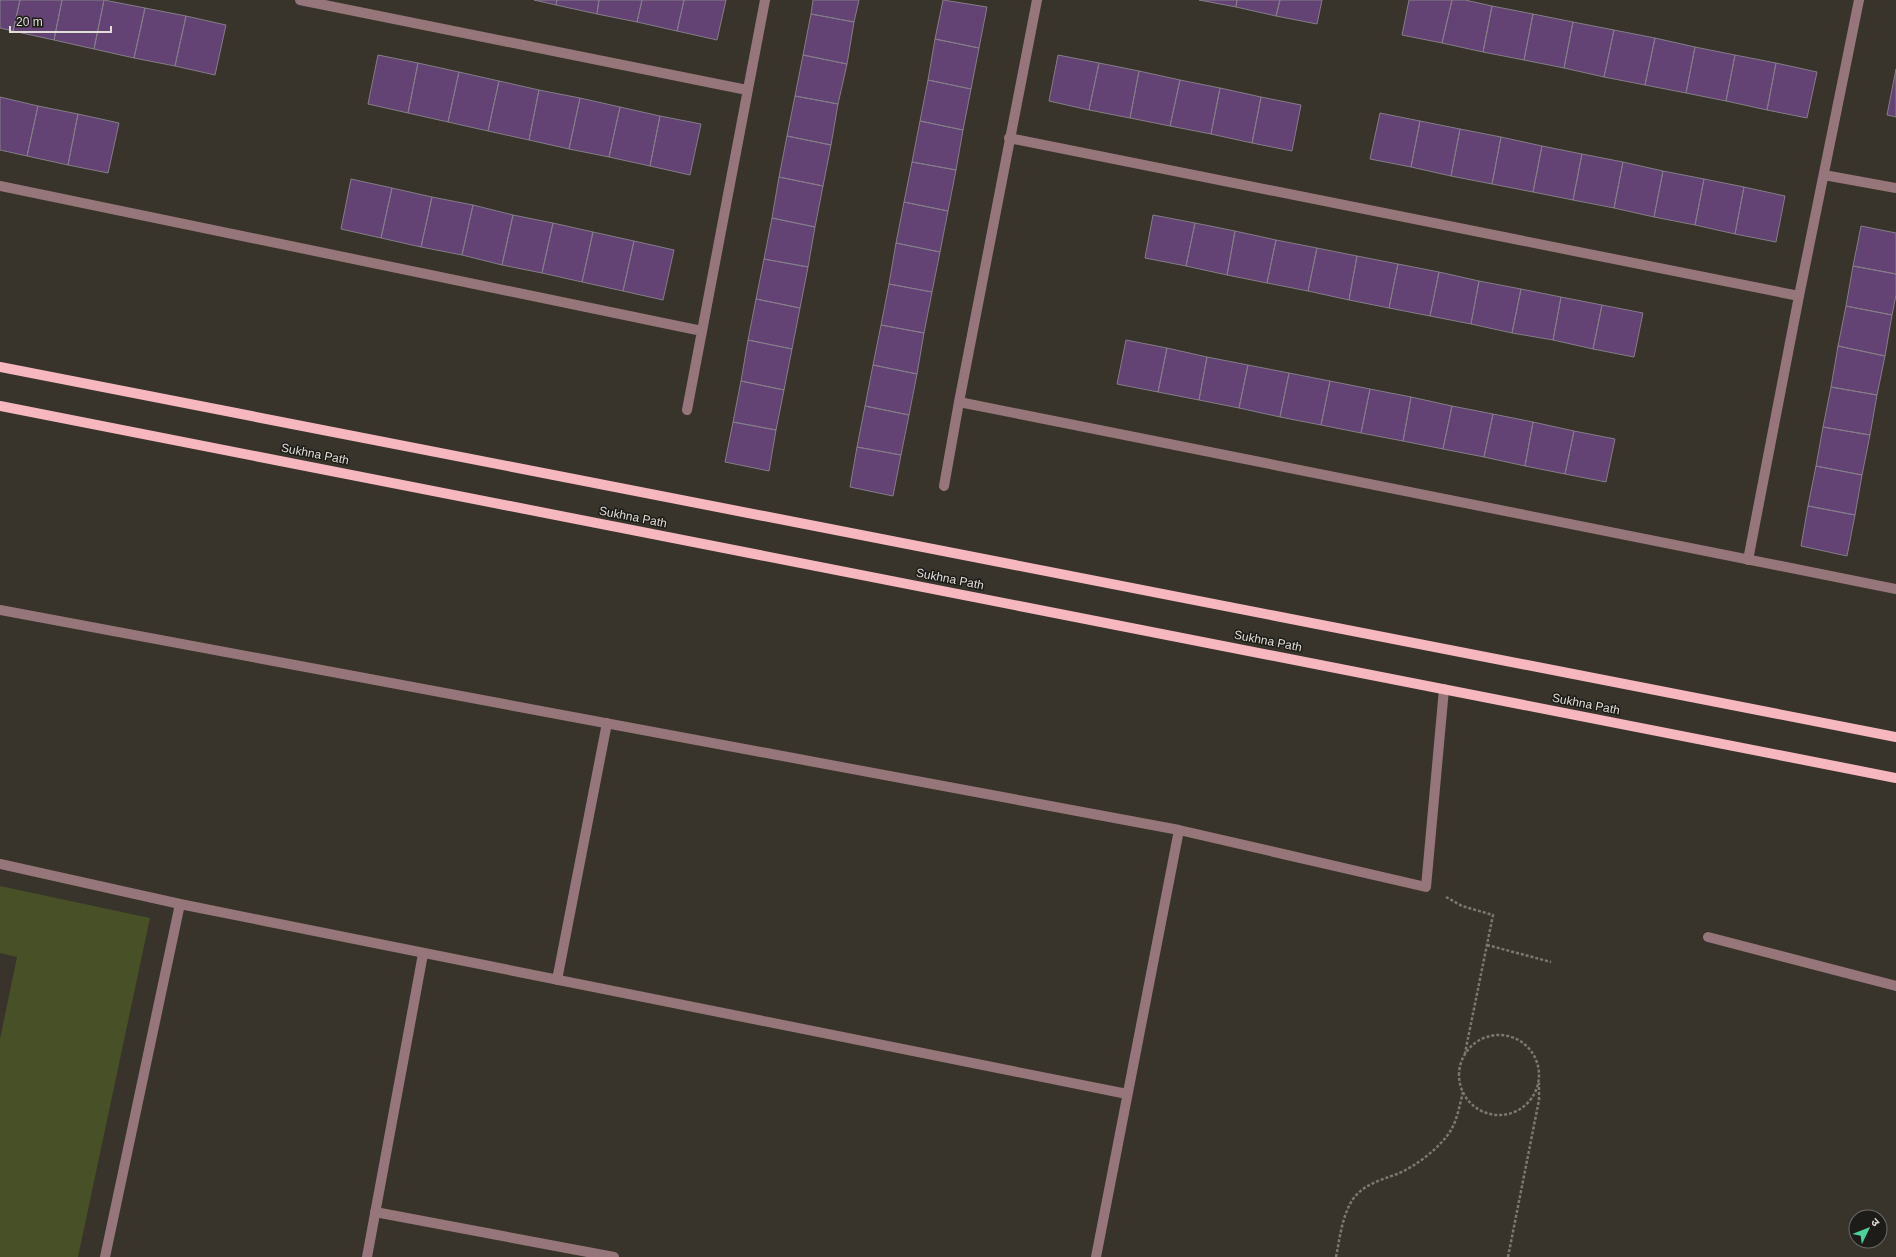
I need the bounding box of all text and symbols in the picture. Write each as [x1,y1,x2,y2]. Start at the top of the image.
scale bar [10,8,111,34]
text: 20 m [16,15,43,29]
street label: Sukhna Path [280,441,350,467]
street label: Sukhna Path [598,504,668,530]
street label: Sukhna Path [915,566,985,592]
street label: Sukhna Path [1233,628,1303,654]
street label: Sukhna Path [1551,691,1621,717]
north arrow [1848,1209,1888,1249]
text: उ [1869,1216,1882,1229]

